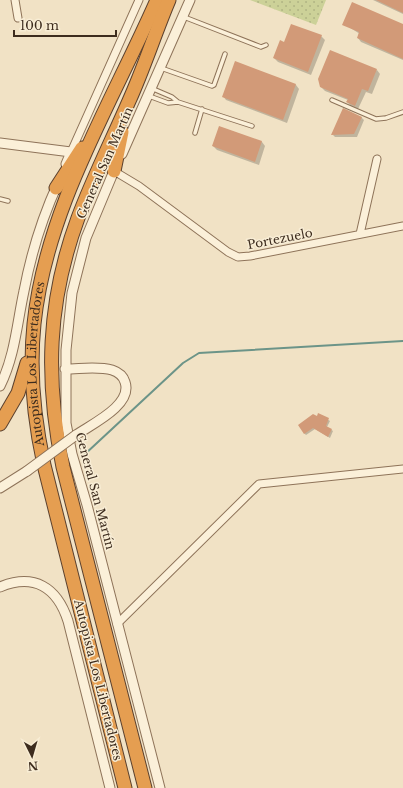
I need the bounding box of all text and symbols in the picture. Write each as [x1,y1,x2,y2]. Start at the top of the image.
scale bar [14,12,116,38]
text: 100 m [20,18,59,33]
street label: General San Martín [73,105,136,221]
street label: Portezuelo [246,225,314,252]
street label: Autopista Los Libertadores [24,280,48,449]
street label: General San Martín [73,431,118,551]
street label: Autopista Los Libertadores [71,597,126,762]
north arrow [12,736,52,776]
text: N [26,759,39,773]

